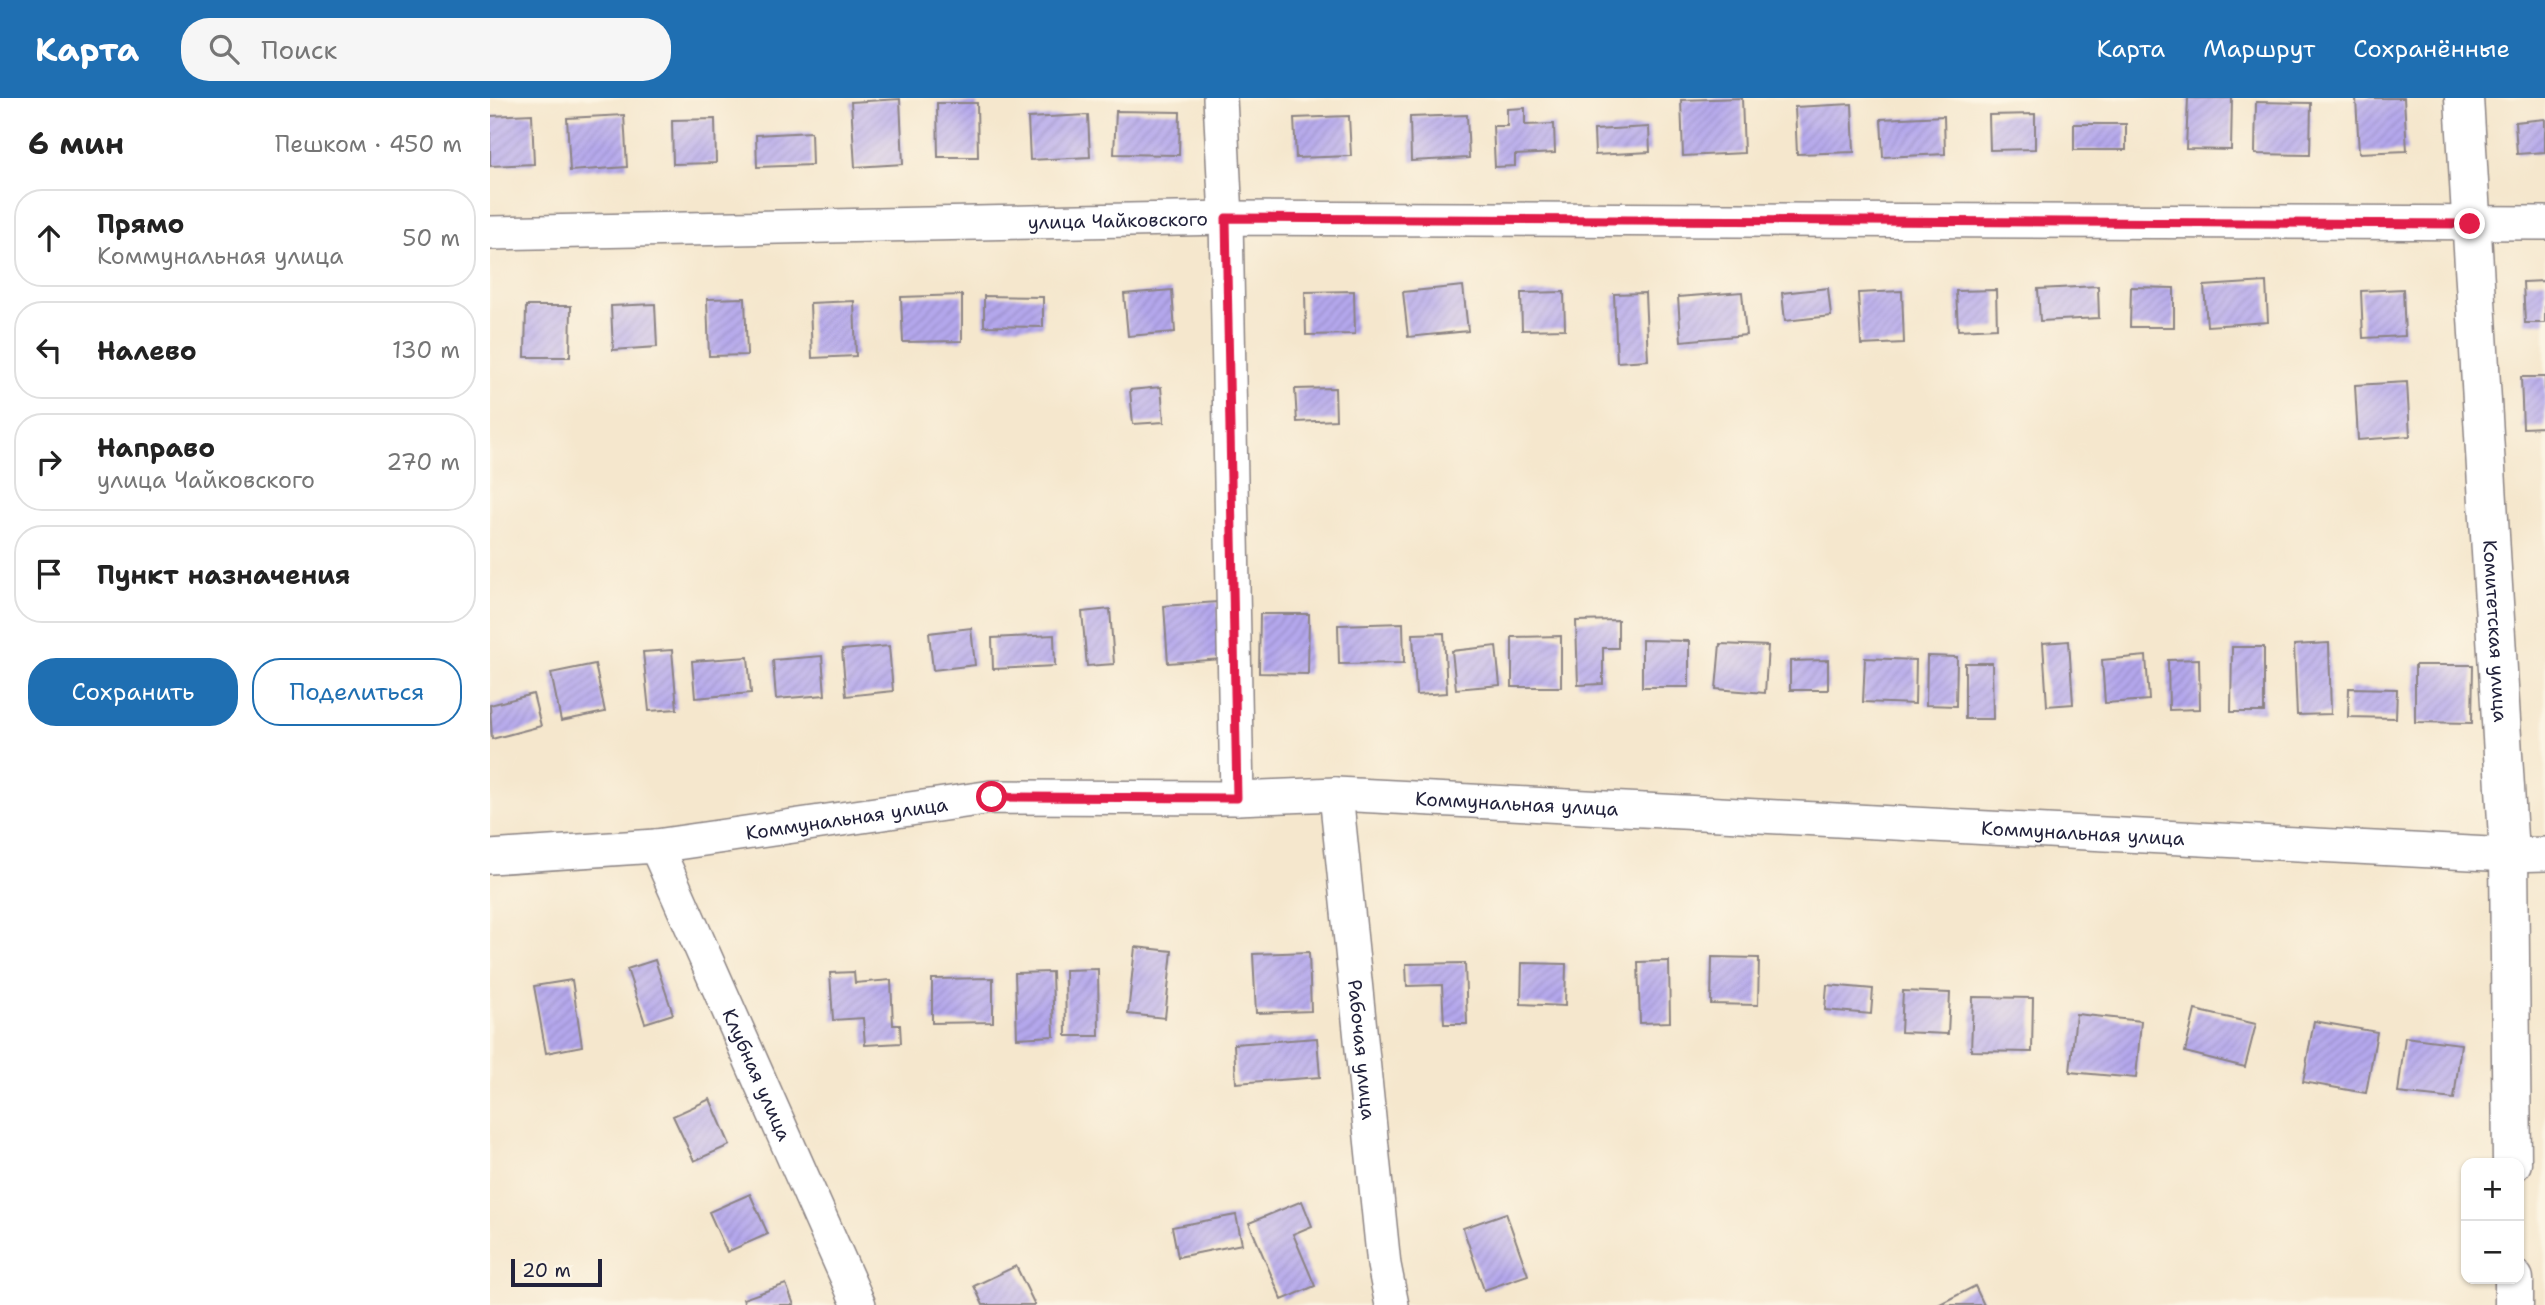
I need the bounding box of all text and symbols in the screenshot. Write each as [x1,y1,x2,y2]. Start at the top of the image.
search box [181,18,671,81]
text: Карта [35,27,139,72]
icon: search [205,30,243,68]
text: Поиск [261,32,337,67]
text: Карта [2097,33,2165,65]
text: Маршрут [2203,33,2315,65]
text: Сохранённые [2353,33,2510,65]
text: 6 мин [28,123,124,164]
text: Пешком · 450 m [275,129,462,159]
text: Прямо [97,206,185,241]
street label: улица Чайковского [1028,206,1208,235]
route end [2454,208,2485,239]
icon: ahead [30,219,68,257]
text: 50 m [402,223,460,253]
text: Коммунальная улица [97,241,344,271]
icon: left [30,331,68,369]
text: Налево [97,333,197,368]
text: 130 m [392,335,460,365]
text: Направо [97,430,215,465]
icon: right [30,443,68,481]
text: 270 m [386,447,460,477]
text: улица Чайковского [97,465,315,495]
street label: Комитетская улица [2478,539,2514,723]
icon: arrive [30,555,68,593]
text: Пункт назначения [97,557,350,592]
button: Сохранить [28,658,238,726]
button: Поделиться [252,658,462,726]
route start [976,781,1007,812]
street label: Коммунальная улица [1414,786,1619,821]
street label: Коммунальная улица [744,791,949,845]
street label: Коммунальная улица [1981,815,2186,851]
street label: Рабочая улица [1342,978,1382,1121]
street label: Клубная улица [717,1005,797,1145]
map controls [2461,1158,2524,1284]
button: + [2461,1158,2524,1221]
button: − [2461,1221,2524,1284]
scale bar [511,1256,602,1288]
text: 20 m [522,1258,571,1283]

